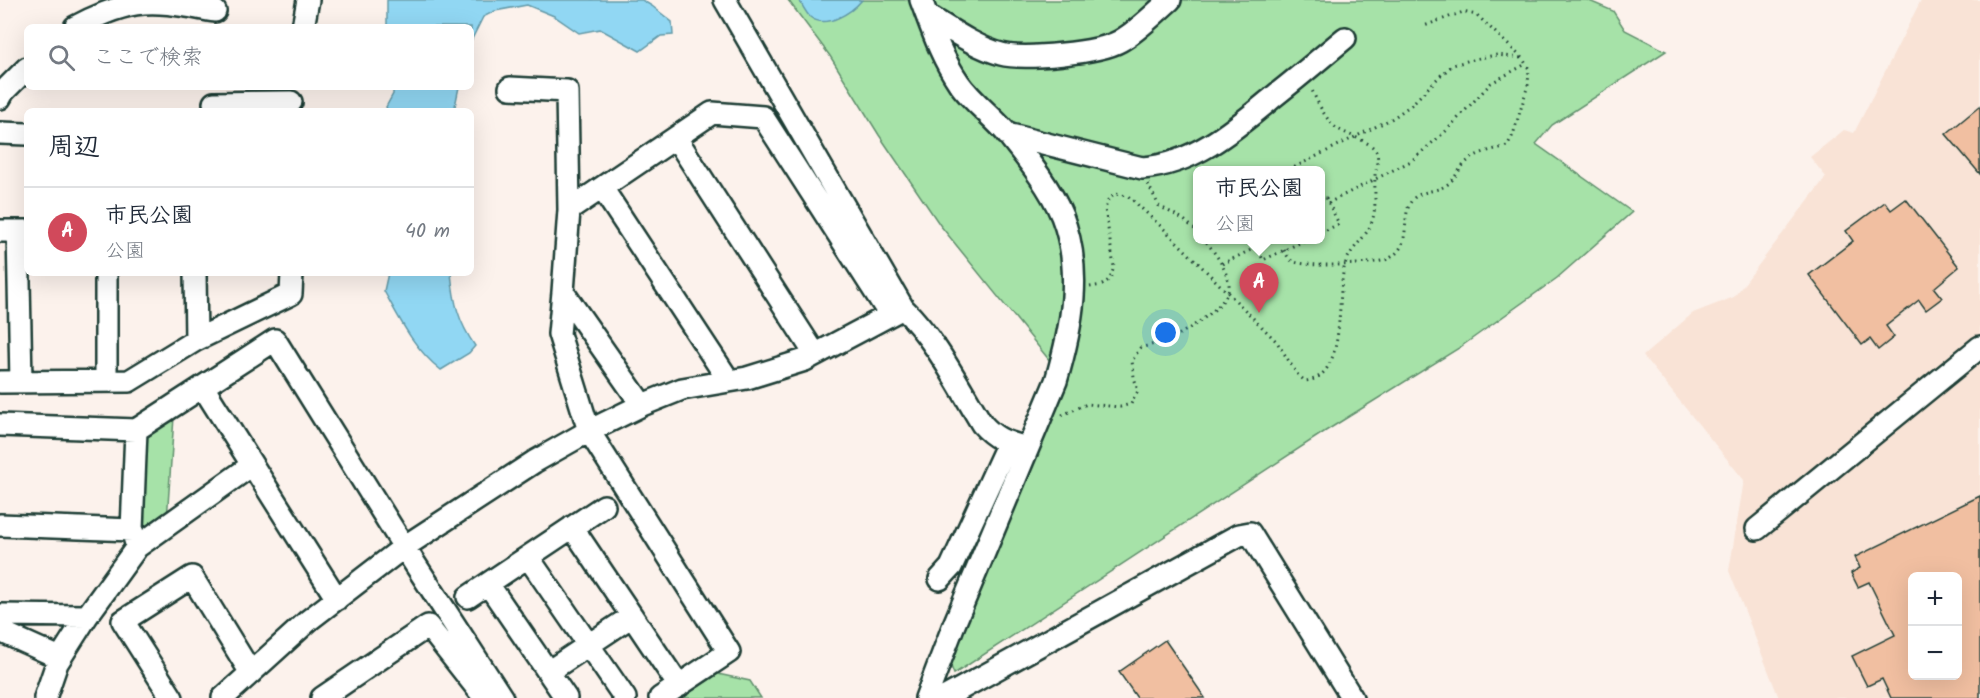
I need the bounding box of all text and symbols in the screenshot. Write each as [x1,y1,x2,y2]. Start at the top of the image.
search box [24,24,474,90]
icon: search [45,41,78,74]
text: ここで検索 [93,41,203,76]
text: 周辺 [48,127,100,169]
popup [1193,166,1325,244]
text: 市民公園 [1215,172,1303,207]
text: 市民公園 [105,199,193,234]
text: 公園 [1215,209,1255,241]
text: A [61,216,74,248]
text: 40 m [405,216,450,248]
text: 公園 [105,236,145,268]
pin: A [1240,264,1278,313]
your location [1151,318,1180,347]
map controls [1908,572,1962,680]
button: + [1908,572,1962,626]
button: − [1908,626,1962,680]

